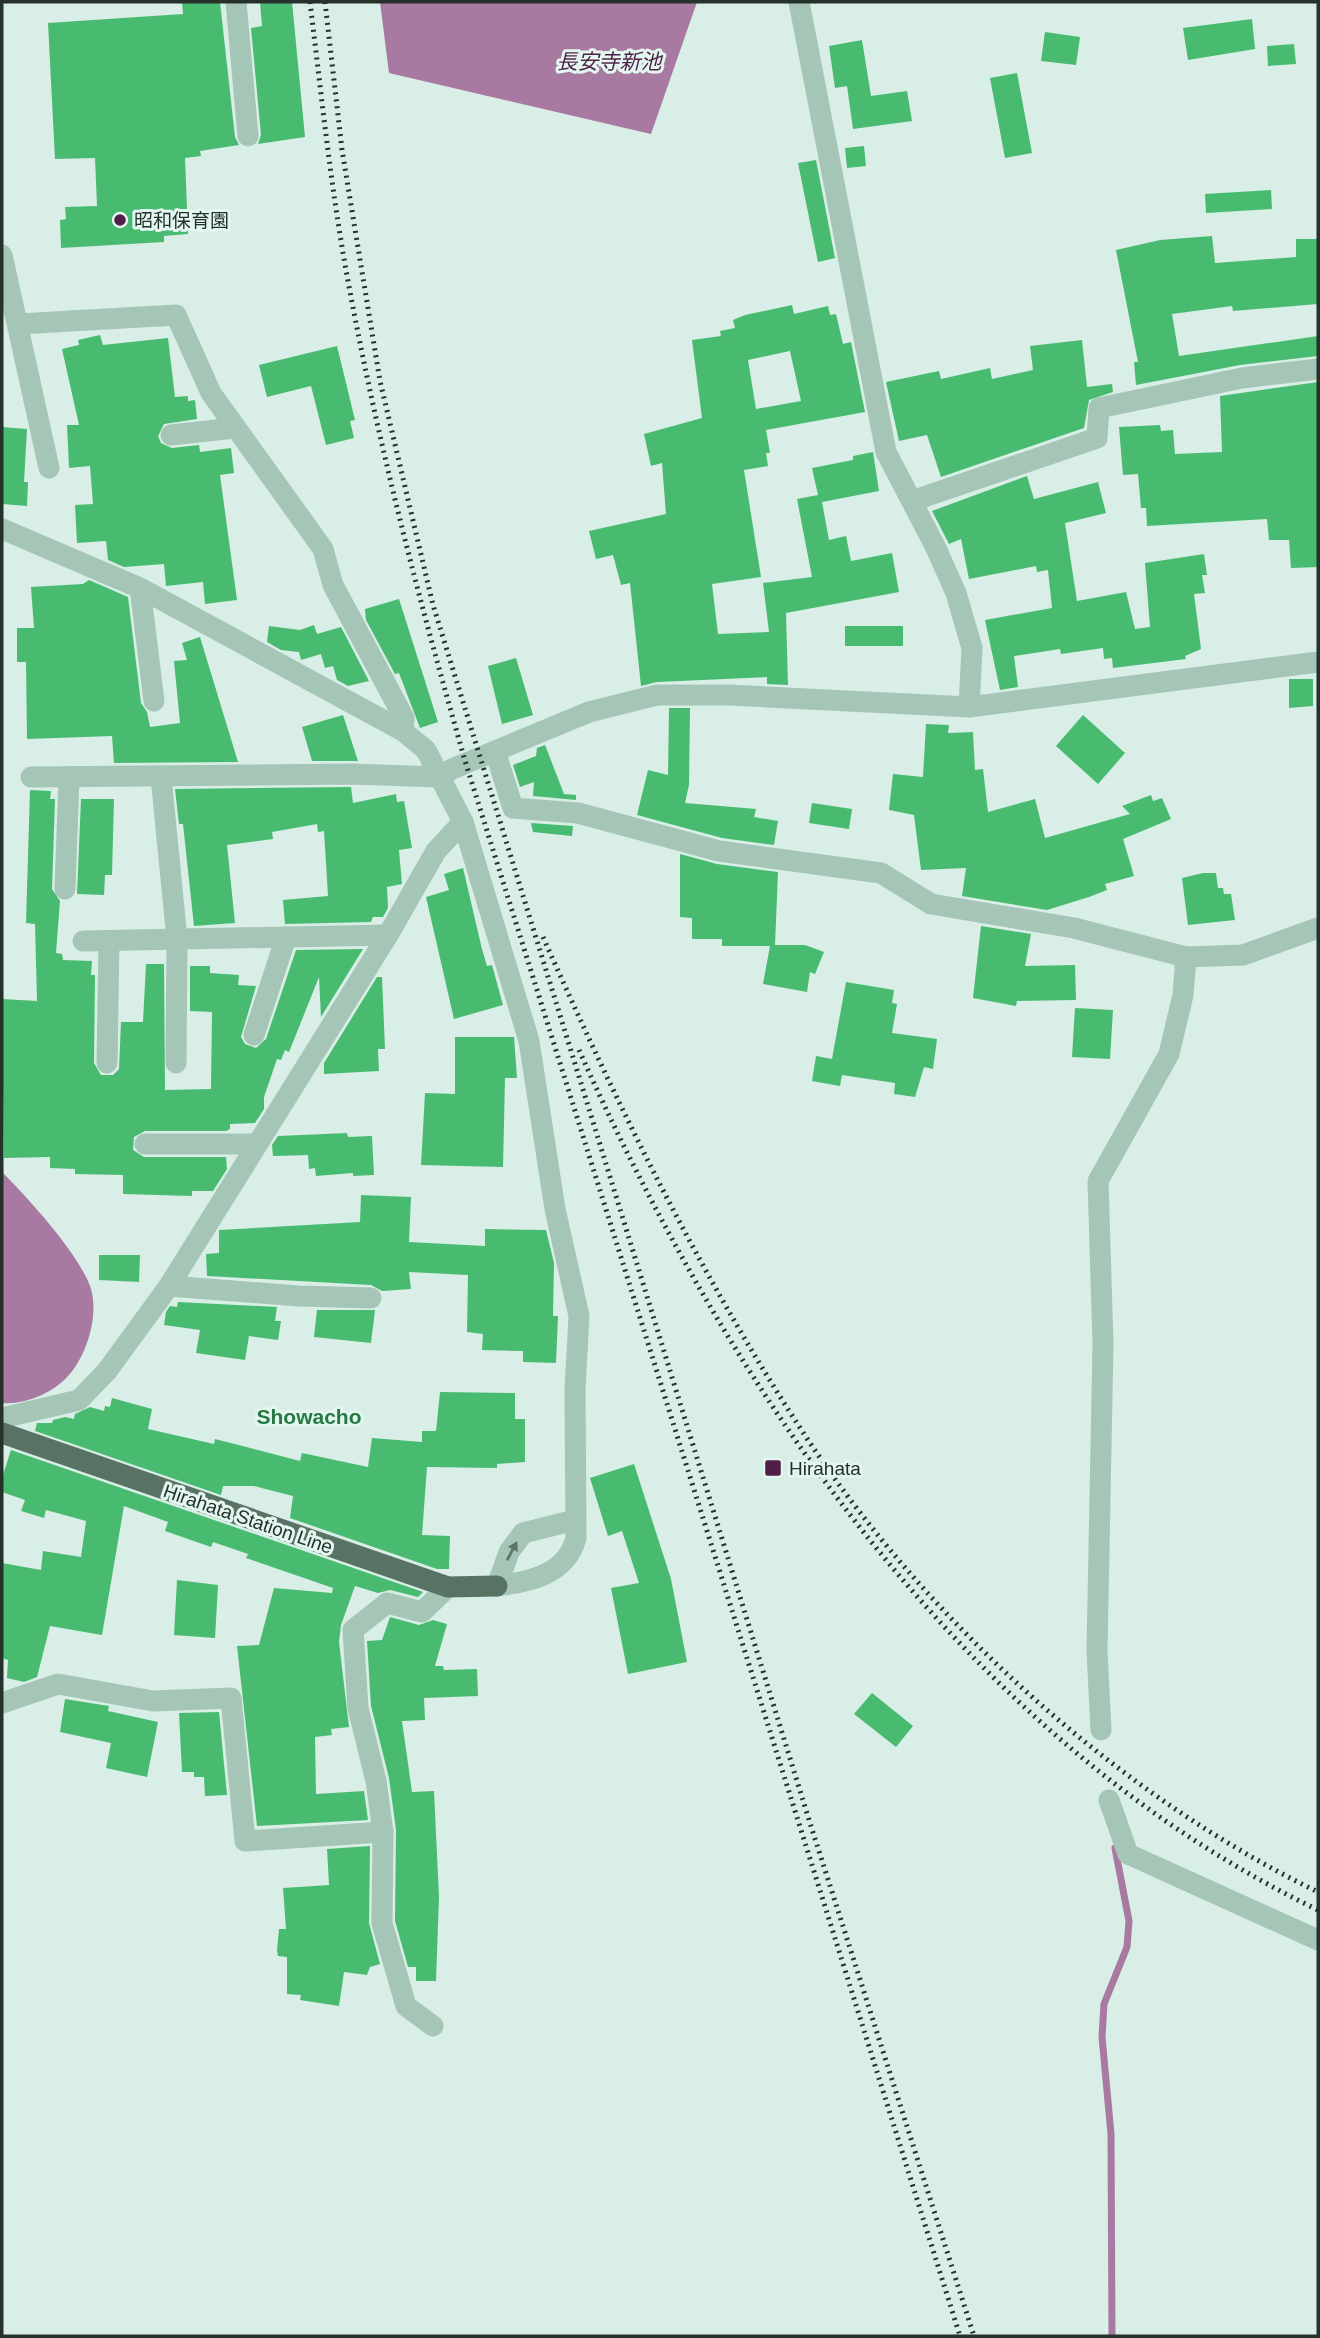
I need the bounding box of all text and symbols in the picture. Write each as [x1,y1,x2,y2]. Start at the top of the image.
water label: 長安寺新池 [557,50,663,73]
place label: 昭和保育園 [134,210,229,231]
marker: 昭和保育園 [112,212,128,228]
district label: Showacho [256,1405,362,1428]
marker: Hirahata [763,1458,783,1478]
place label: Hirahata [789,1458,861,1479]
street label: Hirahata Station Line [161,1480,335,1558]
one-way arrow [506,1541,518,1561]

